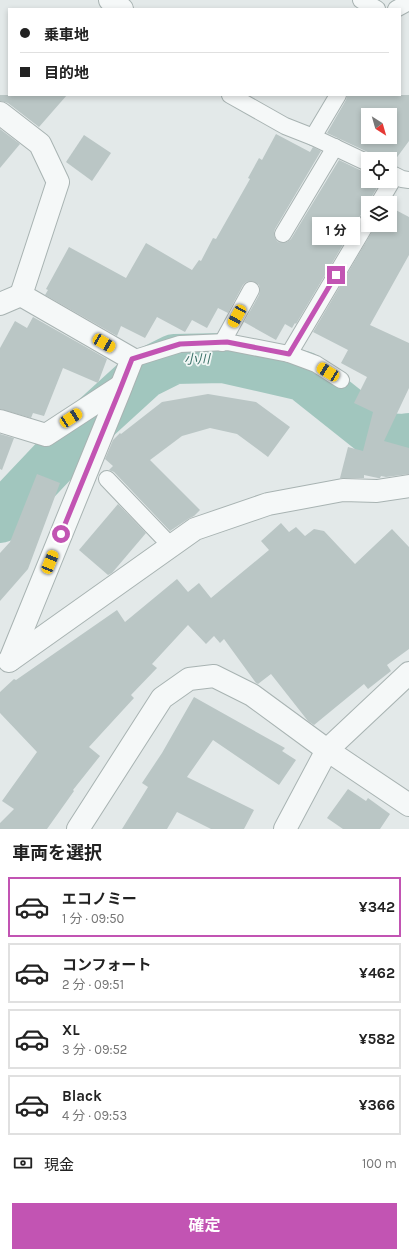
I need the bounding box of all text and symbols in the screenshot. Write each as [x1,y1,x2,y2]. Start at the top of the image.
text: 乗車地 [44,26,89,44]
text: 目的地 [44,64,89,82]
north arrow [361,108,397,144]
map controls [361,108,397,232]
button: locate [361,152,397,188]
button: layers [361,196,397,232]
callout: 1 分 [312,217,360,245]
text: 1 分 [326,223,346,238]
route end [327,266,345,284]
car [226,303,248,329]
car [91,332,117,354]
water label: 小川 [184,351,212,367]
car [315,361,341,383]
car [58,406,84,430]
route start [52,525,70,543]
car [40,549,60,575]
text: 車両を選択 [12,842,102,864]
icon: car [14,889,50,925]
text: エコノミー [62,890,137,908]
text: ¥342 [359,898,395,916]
text: 1 分 · 09:50 [62,911,124,926]
icon: car [14,955,50,991]
text: コンフォート [62,956,152,974]
text: ¥462 [359,964,395,982]
text: 2 分 · 09:51 [62,977,124,992]
icon: car [14,1021,50,1057]
text: XL [62,1021,80,1039]
text: ¥582 [359,1030,395,1048]
text: 3 分 · 09:52 [62,1042,127,1057]
icon: car [14,1087,50,1123]
text: Black [62,1087,102,1105]
text: ¥366 [359,1096,395,1114]
text: 4 分 · 09:53 [62,1108,127,1123]
icon: cash [12,1152,34,1174]
text: 現金 [44,1156,74,1174]
text: 100 m [362,1156,397,1171]
button: 確定 [12,1203,397,1249]

